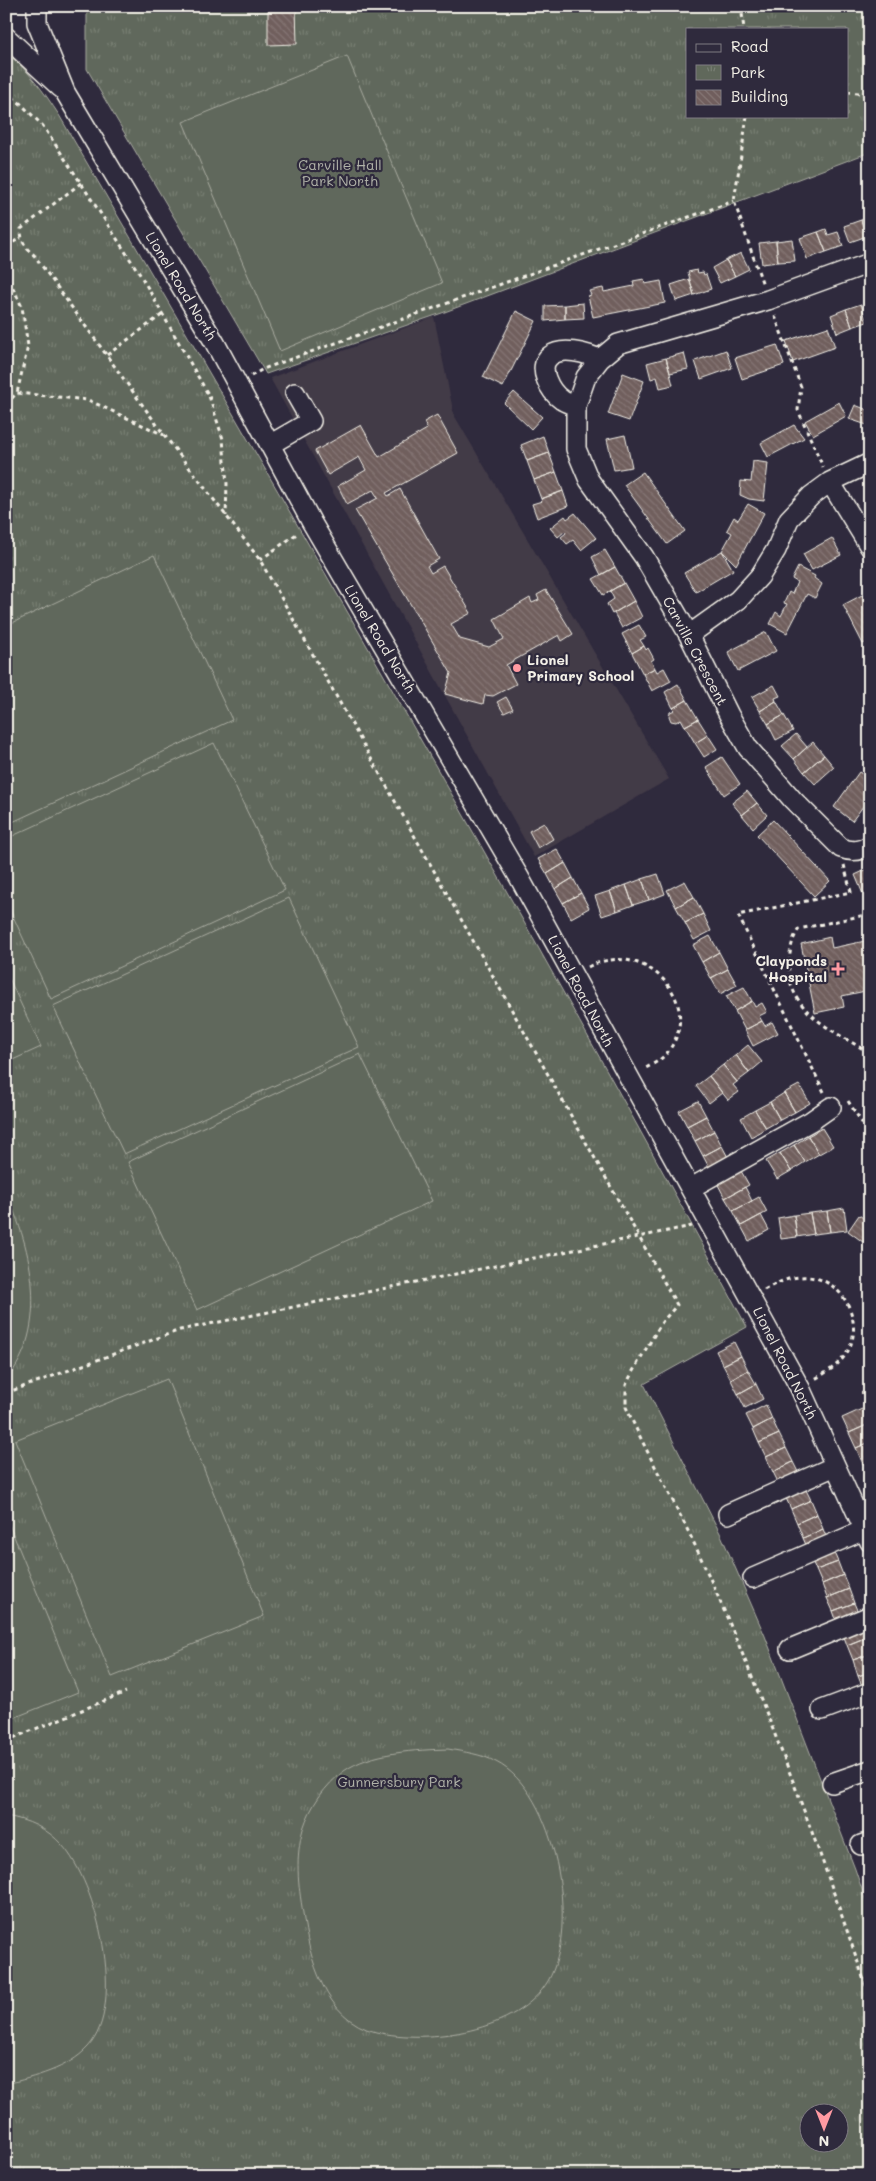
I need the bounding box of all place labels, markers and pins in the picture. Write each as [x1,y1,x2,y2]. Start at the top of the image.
place label: Lionel Primary School [527,650,634,685]
marker: Lionel Primary School [511,662,523,674]
place label: Clayponds Hospital [755,951,827,986]
marker: Clayponds Hospital [831,962,845,976]

